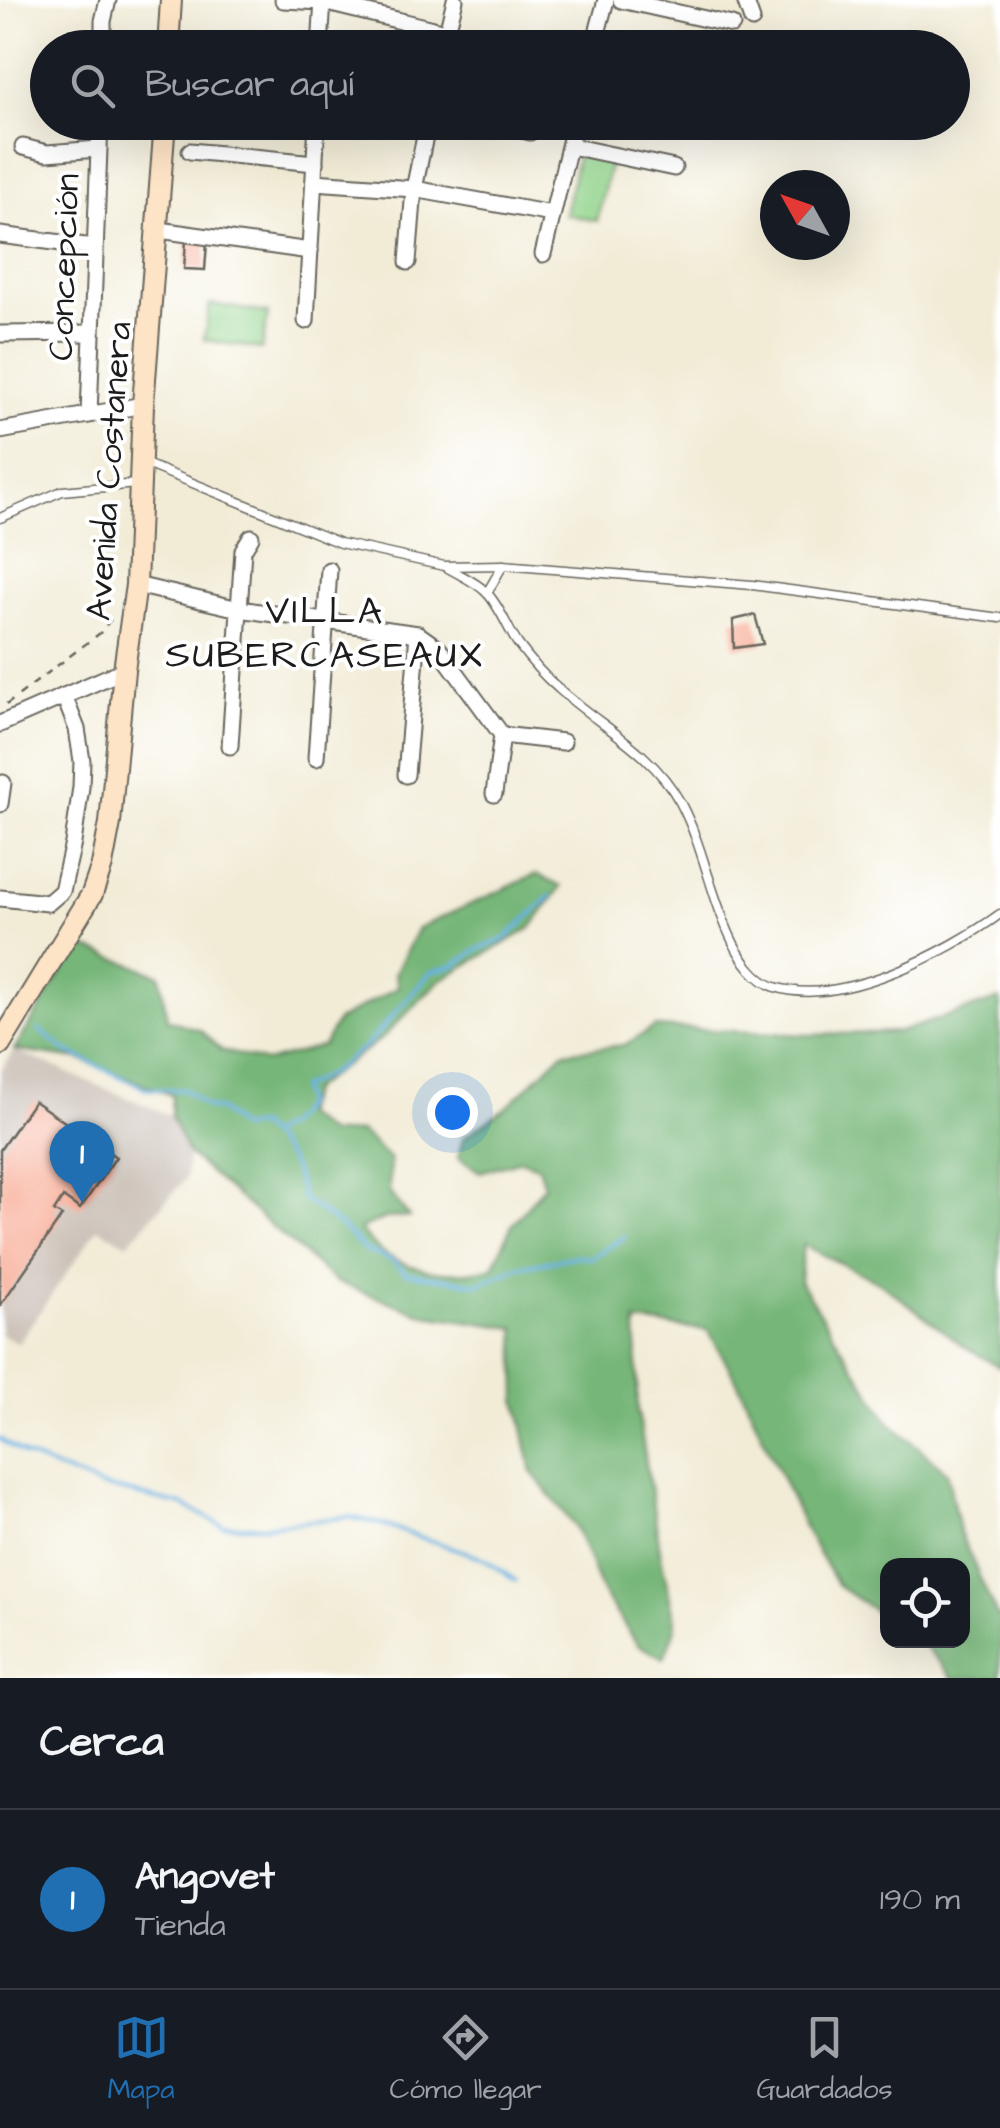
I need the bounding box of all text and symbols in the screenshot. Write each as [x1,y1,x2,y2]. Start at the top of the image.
search box [30,30,970,140]
icon: search [65,58,120,113]
text: Buscar aquí [145,59,354,111]
north arrow [760,170,850,260]
street label: Concepción [37,173,92,361]
street label: Avenida Costanera [75,320,144,622]
district label: VILLA SUBERCASEAUX [166,586,484,682]
your location [427,1087,478,1138]
pin: 1 [49,1120,114,1203]
map controls [880,1558,970,1648]
button: locate [880,1558,970,1648]
text: Cerca [40,1714,164,1772]
text: Angovet [135,1851,275,1903]
text: 1 [70,1877,75,1922]
text: 190 m [880,1877,960,1922]
text: Tienda [135,1903,226,1948]
tab: Mapa [107,2010,175,2109]
tab: Cómo llegar [389,2010,542,2109]
tab: Guardados [757,2010,893,2109]

